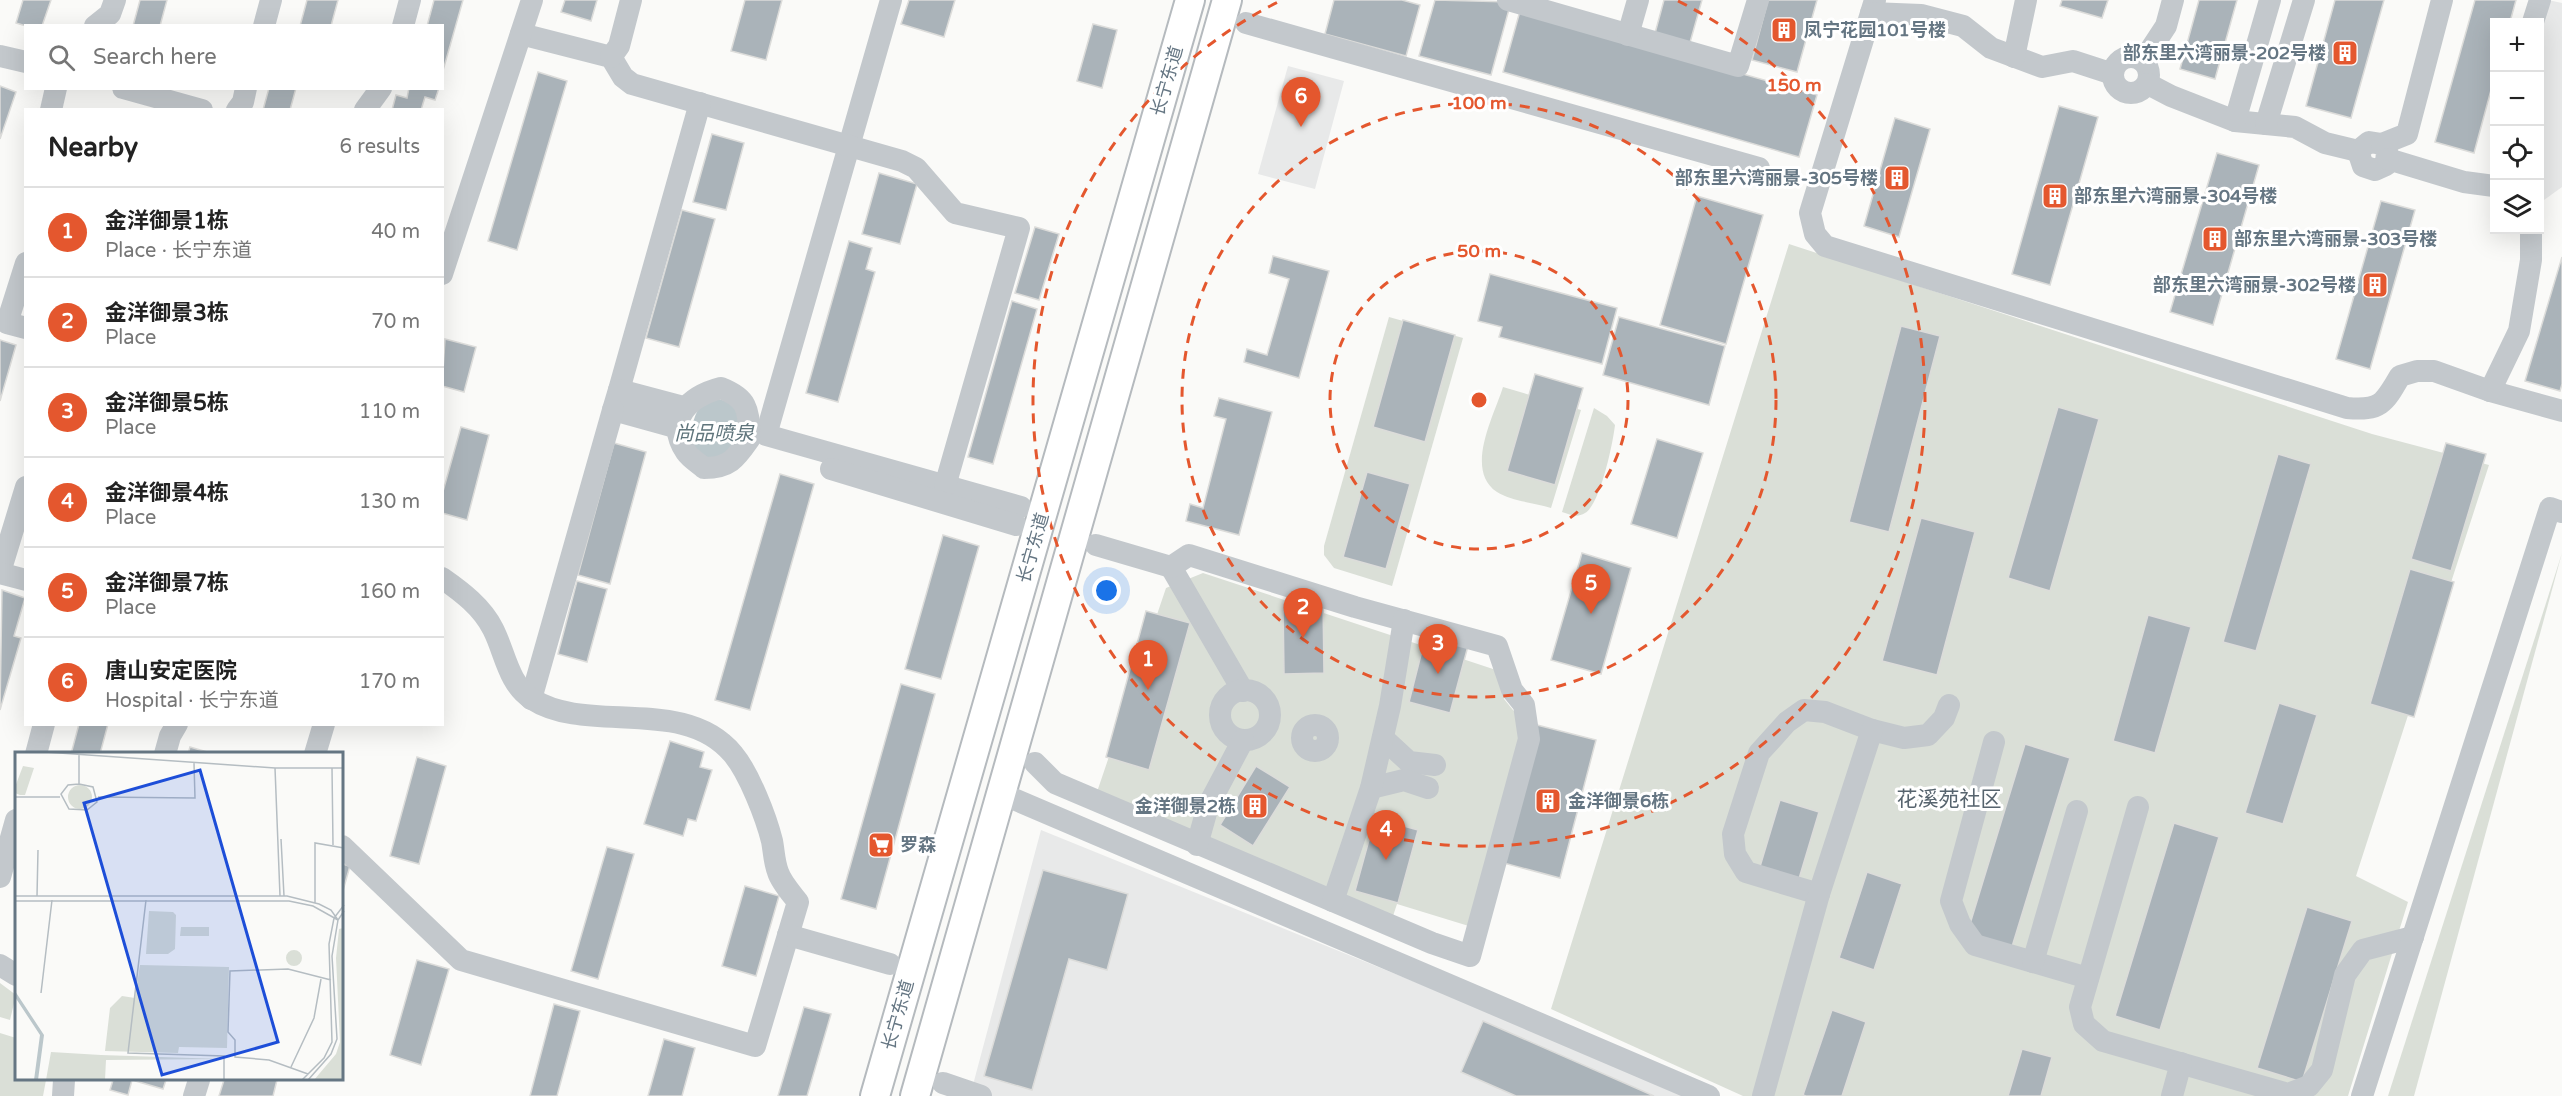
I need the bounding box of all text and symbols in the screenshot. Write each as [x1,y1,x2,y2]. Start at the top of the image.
building icon: 凤宁花园101号楼 [1769,15,1799,45]
map controls [2490,18,2544,234]
button: + [2490,18,2544,72]
place label: 凤宁花园101号楼 [1804,19,1946,41]
search box [24,24,444,90]
building icon: 部东里六湾丽景-202号楼 [2330,38,2360,68]
icon: search [45,41,78,74]
place label: 部东里六湾丽景-202号楼 [2123,42,2326,64]
street label: 长宁东道 [1147,43,1187,119]
text: Search here [93,44,217,70]
button: − [2490,72,2544,126]
text: 150 m [1766,74,1822,96]
pin: 6 [1282,78,1320,127]
text: 100 m [1451,92,1507,114]
button: locate [2490,126,2544,180]
text: Nearby [48,132,138,163]
text: 6 results [340,135,420,159]
building icon: 部东里六湾丽景-305号楼 [1882,163,1912,193]
place label: 部东里六湾丽景-305号楼 [1675,167,1878,189]
button: layers [2490,180,2544,234]
building icon: 部东里六湾丽景-304号楼 [2040,181,2070,211]
place label: 部东里六湾丽景-304号楼 [2074,185,2277,207]
text: 金洋御景1栋 [105,208,229,234]
text: 1 [61,220,74,244]
text: 40 m [371,220,420,244]
building icon: 部东里六湾丽景-303号楼 [2200,224,2230,254]
place label: 部东里六湾丽景-303号楼 [2234,228,2437,250]
text: Place · 长宁东道 [105,239,252,263]
text: 50 m [1457,240,1501,262]
building icon: 部东里六湾丽景-302号楼 [2360,270,2390,300]
place label: 部东里六湾丽景-302号楼 [2153,274,2356,296]
text: 金洋御景3栋 [105,300,229,326]
text: 2 [61,310,74,334]
text: 70 m [371,310,420,334]
text: Place [105,326,156,350]
text: 金洋御景5栋 [105,390,229,416]
centre of rings [1469,390,1489,410]
text: 3 [61,400,74,424]
text: 110 m [359,400,420,424]
text: Place [105,416,156,440]
water label: 尚品喷泉 [674,422,755,446]
text: 金洋御景4栋 [105,480,229,506]
text: 4 [61,490,74,514]
text: 130 m [359,490,420,514]
text: Place [105,506,156,530]
street label: 长宁东道 [1013,510,1053,586]
pin: 5 [1572,564,1610,614]
text: 金洋御景7栋 [105,570,229,596]
your location [1092,576,1121,605]
text: 5 [61,580,74,604]
text: 160 m [359,580,420,604]
pin: 2 [1284,588,1322,638]
text: Place [105,596,156,620]
pin: 3 [1418,624,1458,674]
pin: 1 [1128,640,1168,690]
text: 唐山安定医院 [105,658,237,684]
text: 6 [61,670,74,694]
text: 170 m [359,670,420,694]
text: Hospital · 长宁东道 [105,689,279,713]
inset map [15,752,344,1081]
building icon: 金洋御景6栋 [1533,786,1563,816]
district label: 花溪苑社区 [1897,787,2002,812]
place label: 金洋御景6栋 [1568,790,1669,812]
building icon: 金洋御景2栋 [1240,791,1270,821]
place label: 金洋御景2栋 [1135,795,1236,817]
pin: 4 [1366,810,1406,860]
supermarket icon: 罗森 [866,830,896,860]
place label: 罗森 [900,834,936,856]
street label: 长宁东道 [878,977,918,1053]

